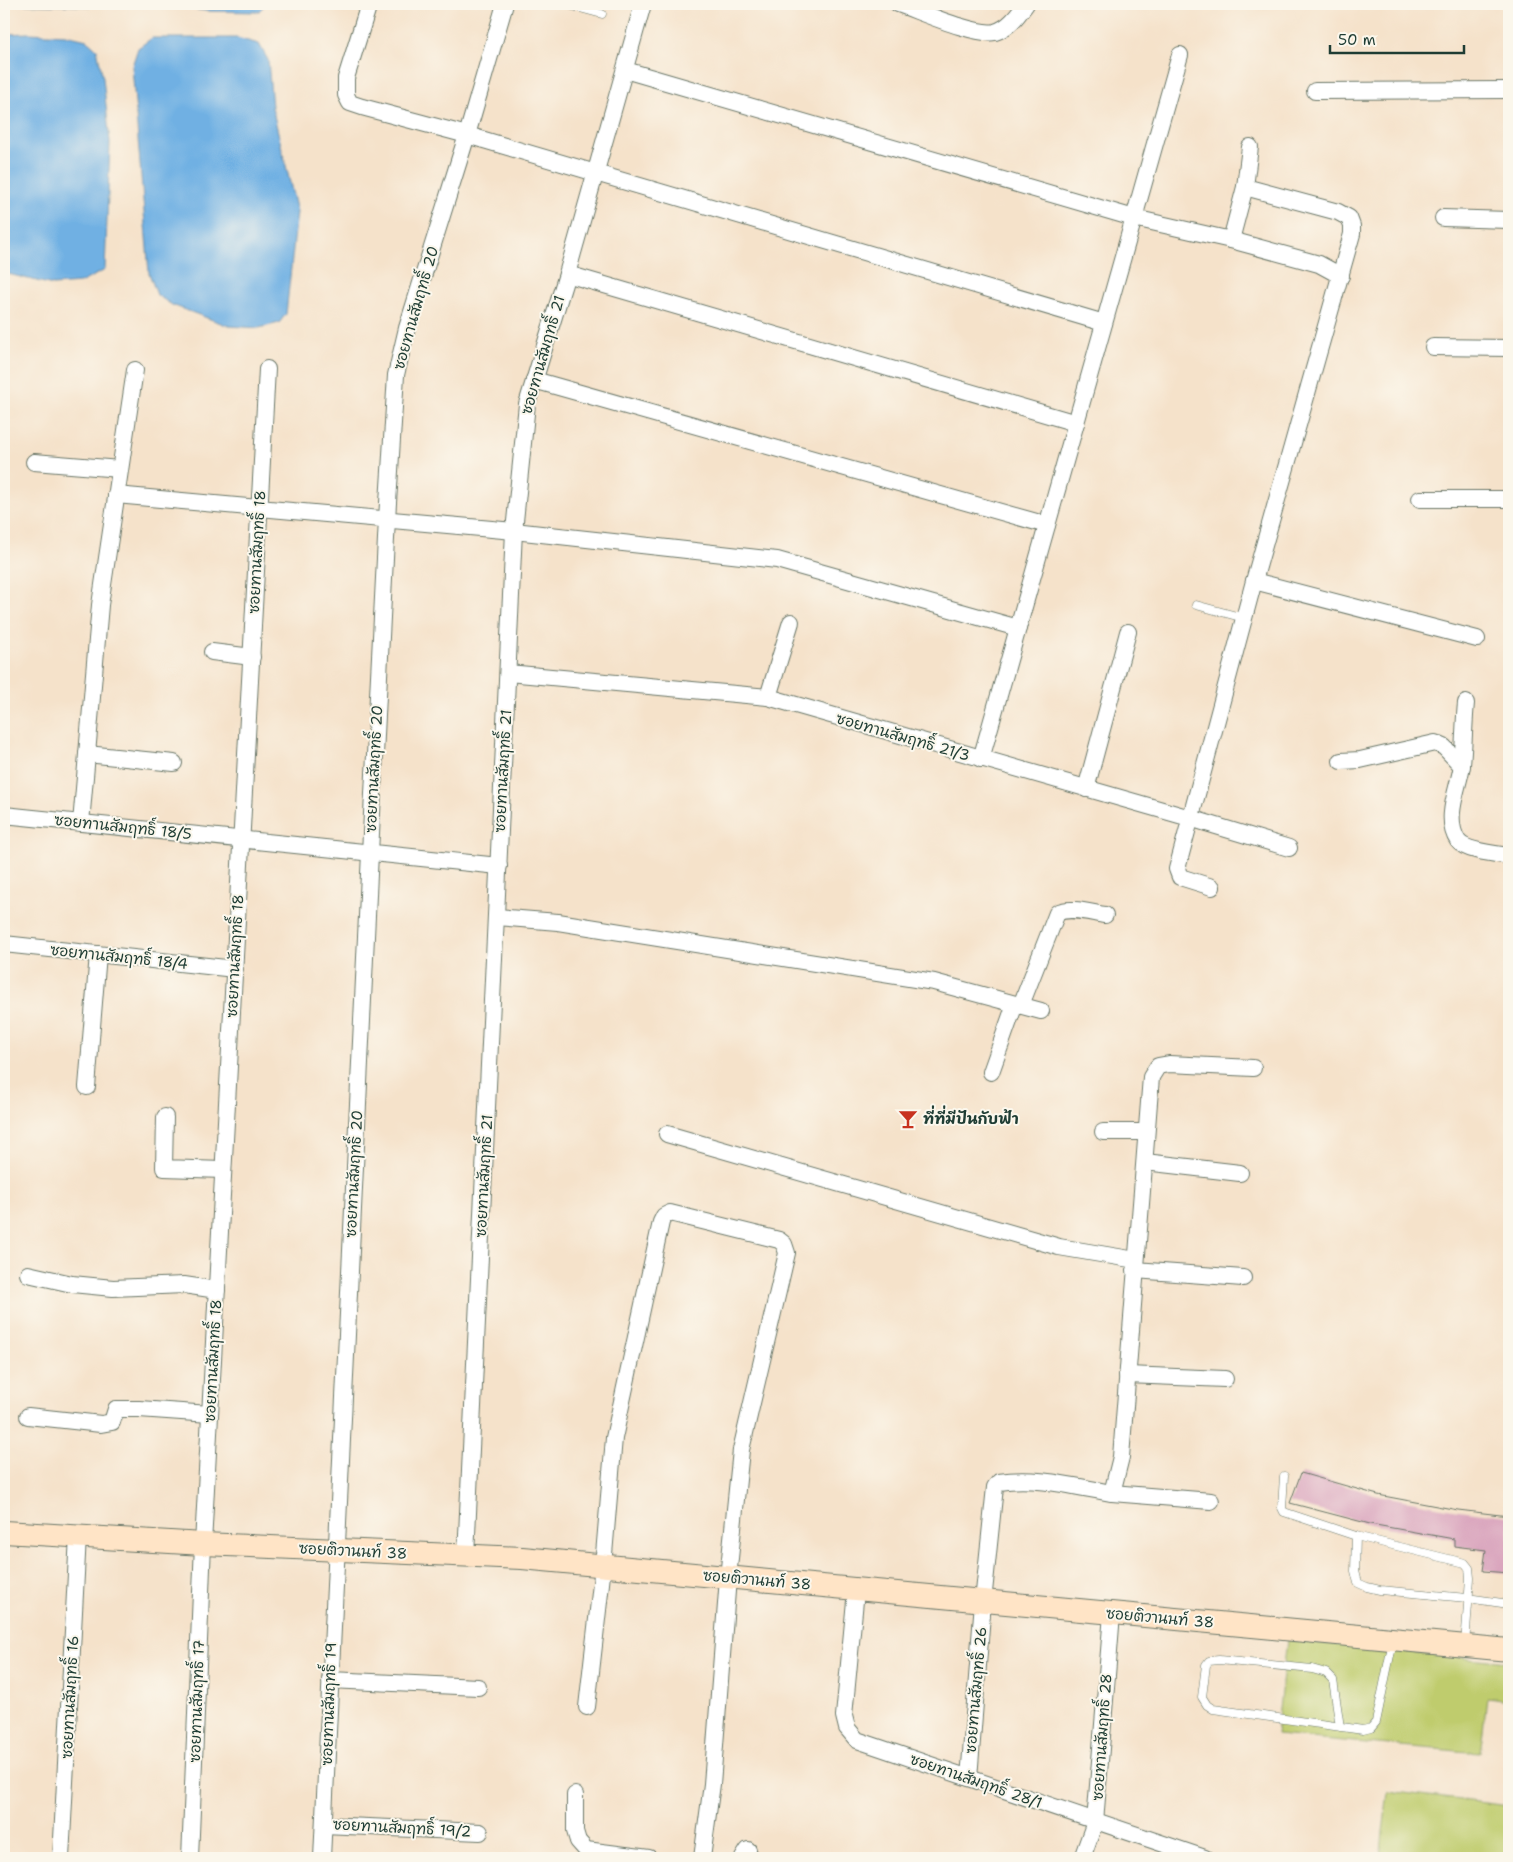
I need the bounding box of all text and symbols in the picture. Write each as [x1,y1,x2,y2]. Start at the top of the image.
scale bar [1330,22,1464,54]
text: 50 m [1338,30,1376,50]
street label: ซอยทานสัมฤทธิ์ 20 [385,243,443,372]
street label: ซอยทานสัมฤทธิ์ 21 [512,292,570,417]
street label: ซอยทานสัมฤทธิ์ 18 [239,489,270,614]
street label: ซอยทานสัมฤทธิ์ 21/3 [834,704,974,766]
street label: ซอยทานสัมฤทธิ์ 20 [356,705,387,833]
street label: ซอยทานสัมฤทธิ์ 21 [485,709,516,833]
street label: ซอยทานสัมฤทธิ์ 18/5 [53,805,193,844]
street label: ซอยทานสัมฤทธิ์ 18 [217,893,248,1018]
street label: ซอยทานสัมฤทธิ์ 18/4 [49,935,189,974]
place label: ที่ที่มีปันกับฟ้า [923,1105,1019,1129]
bar icon: ที่ที่มีปันกับฟ้า [897,1108,919,1130]
street label: ซอยทานสัมฤทธิ์ 20 [336,1110,367,1238]
street label: ซอยทานสัมฤทธิ์ 21 [466,1114,497,1238]
street label: ซอยทานสัมฤทธิ์ 18 [195,1298,226,1423]
street label: ซอยติวานนท์ 38 [298,1538,408,1564]
street label: ซอยติวานนท์ 38 [702,1565,812,1595]
street label: ซอยติวานนท์ 38 [1105,1603,1215,1633]
street label: ซอยทานสัมฤทธิ์ 26 [956,1625,992,1754]
street label: ซอยทานสัมฤทธิ์ 16 [52,1635,83,1759]
street label: ซอยทานสัมฤทธิ์ 17 [180,1639,209,1763]
street label: ซอยทานสัมฤทธิ์ 19 [312,1642,341,1766]
street label: ซอยทานสัมฤทธิ์ 28 [1083,1672,1116,1801]
street label: ซอยทานสัมฤทธิ์ 28/1 [907,1745,1046,1813]
street label: ซอยทานสัมฤทธิ์ 19/2 [332,1810,472,1842]

